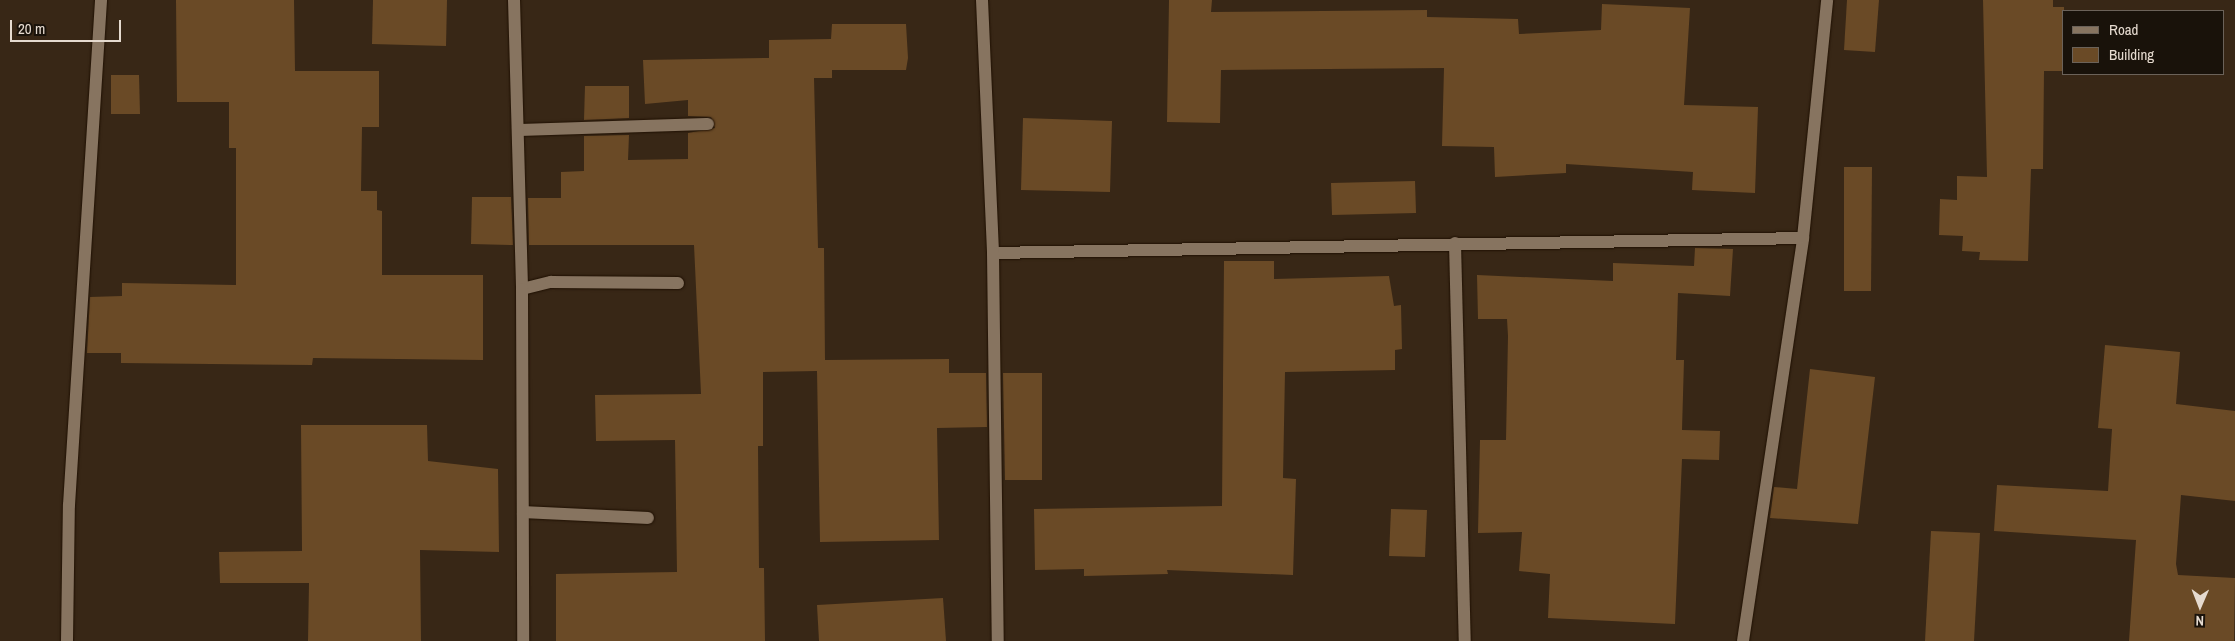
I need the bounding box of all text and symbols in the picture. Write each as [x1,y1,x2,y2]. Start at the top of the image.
scale bar [12,10,124,42]
legend [2062,10,2225,75]
text: 20 m [18,18,45,39]
text: Road [2109,19,2138,40]
text: Building [2109,44,2154,65]
north arrow [2175,581,2225,631]
text: N [2195,612,2204,630]

